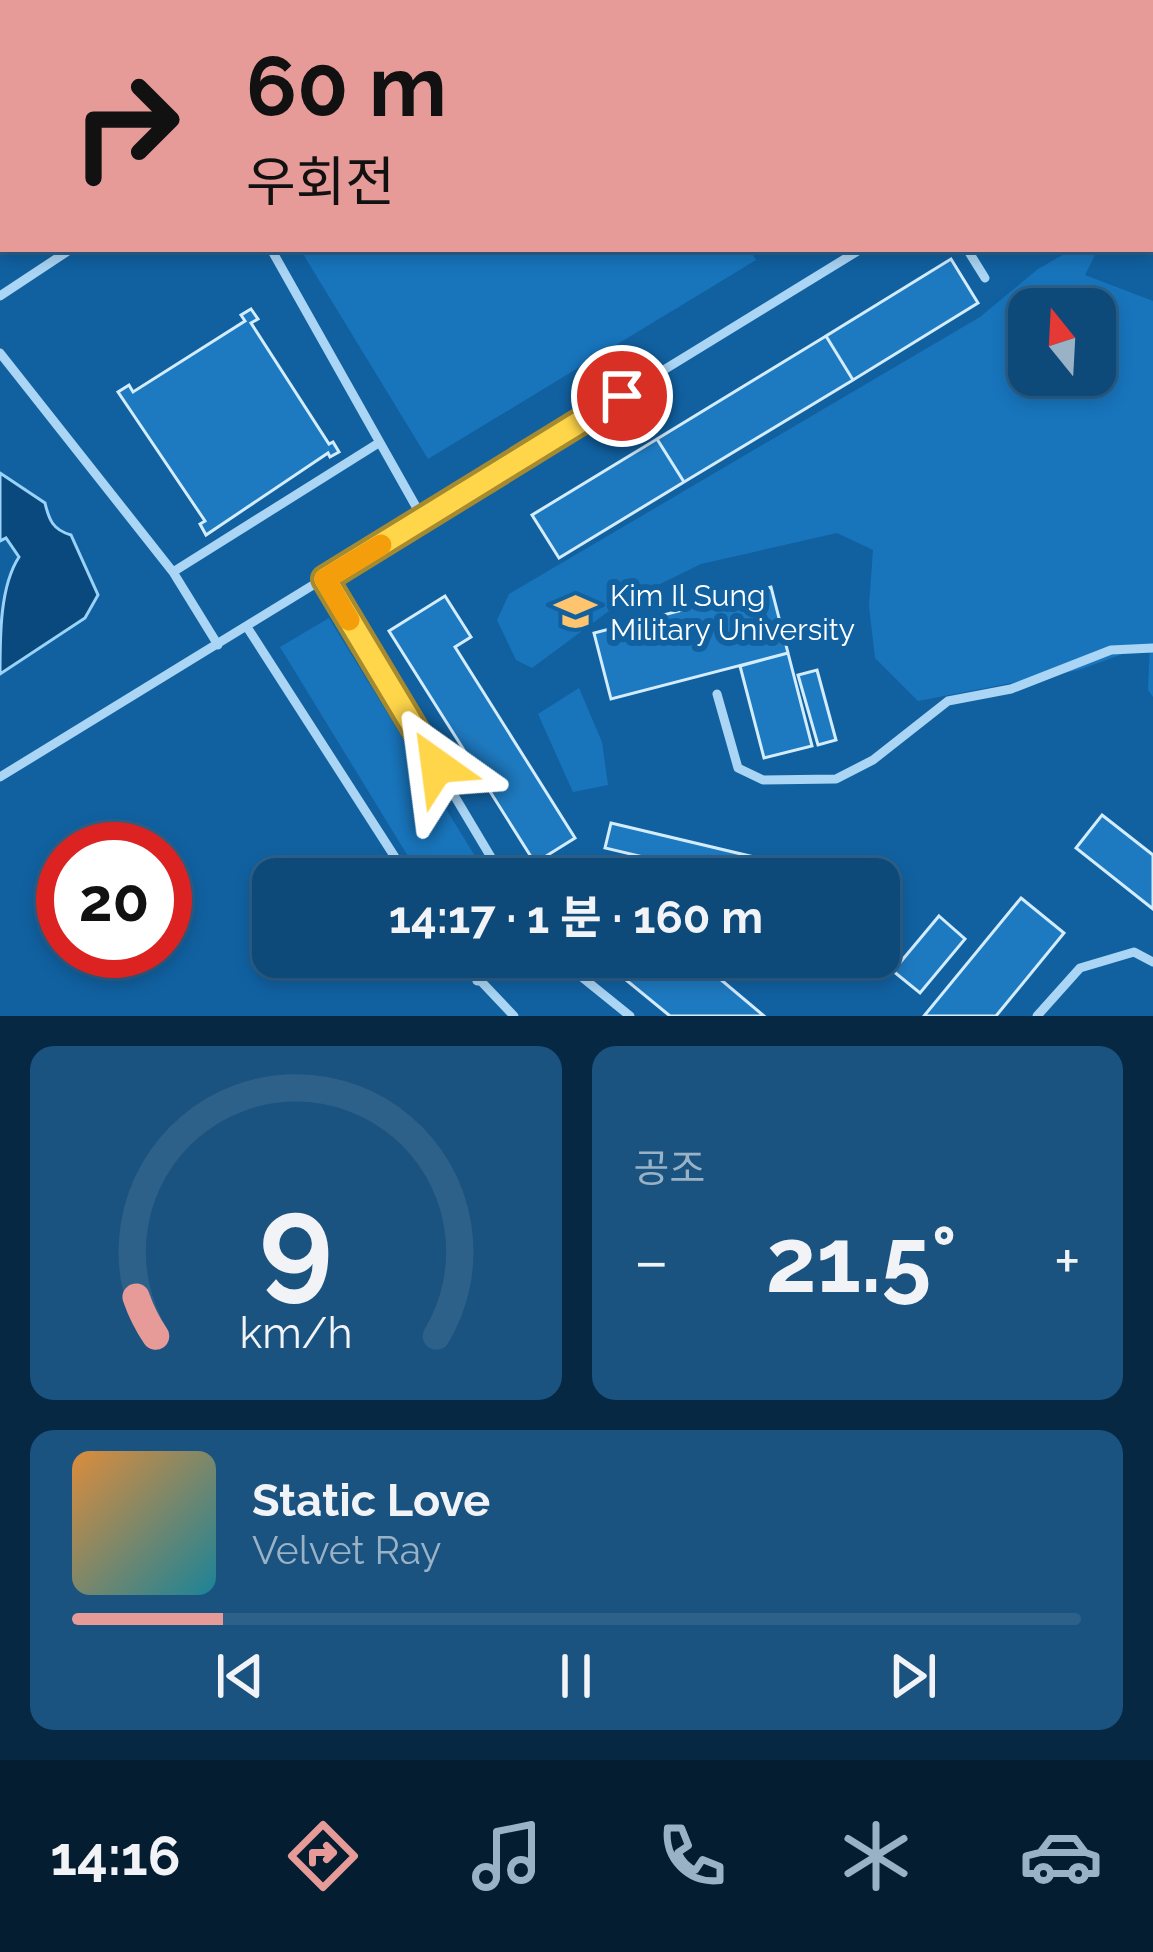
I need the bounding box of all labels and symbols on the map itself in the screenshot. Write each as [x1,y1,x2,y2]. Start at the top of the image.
north arrow [1008,288,1116,396]
pin [571,345,673,447]
place label: Kim Il Sung Military University [610,578,855,647]
school or university icon: Kim Il Sung Military University [553,589,599,635]
position arrow [374,703,500,829]
speed limit sign: 20 [36,822,192,978]

